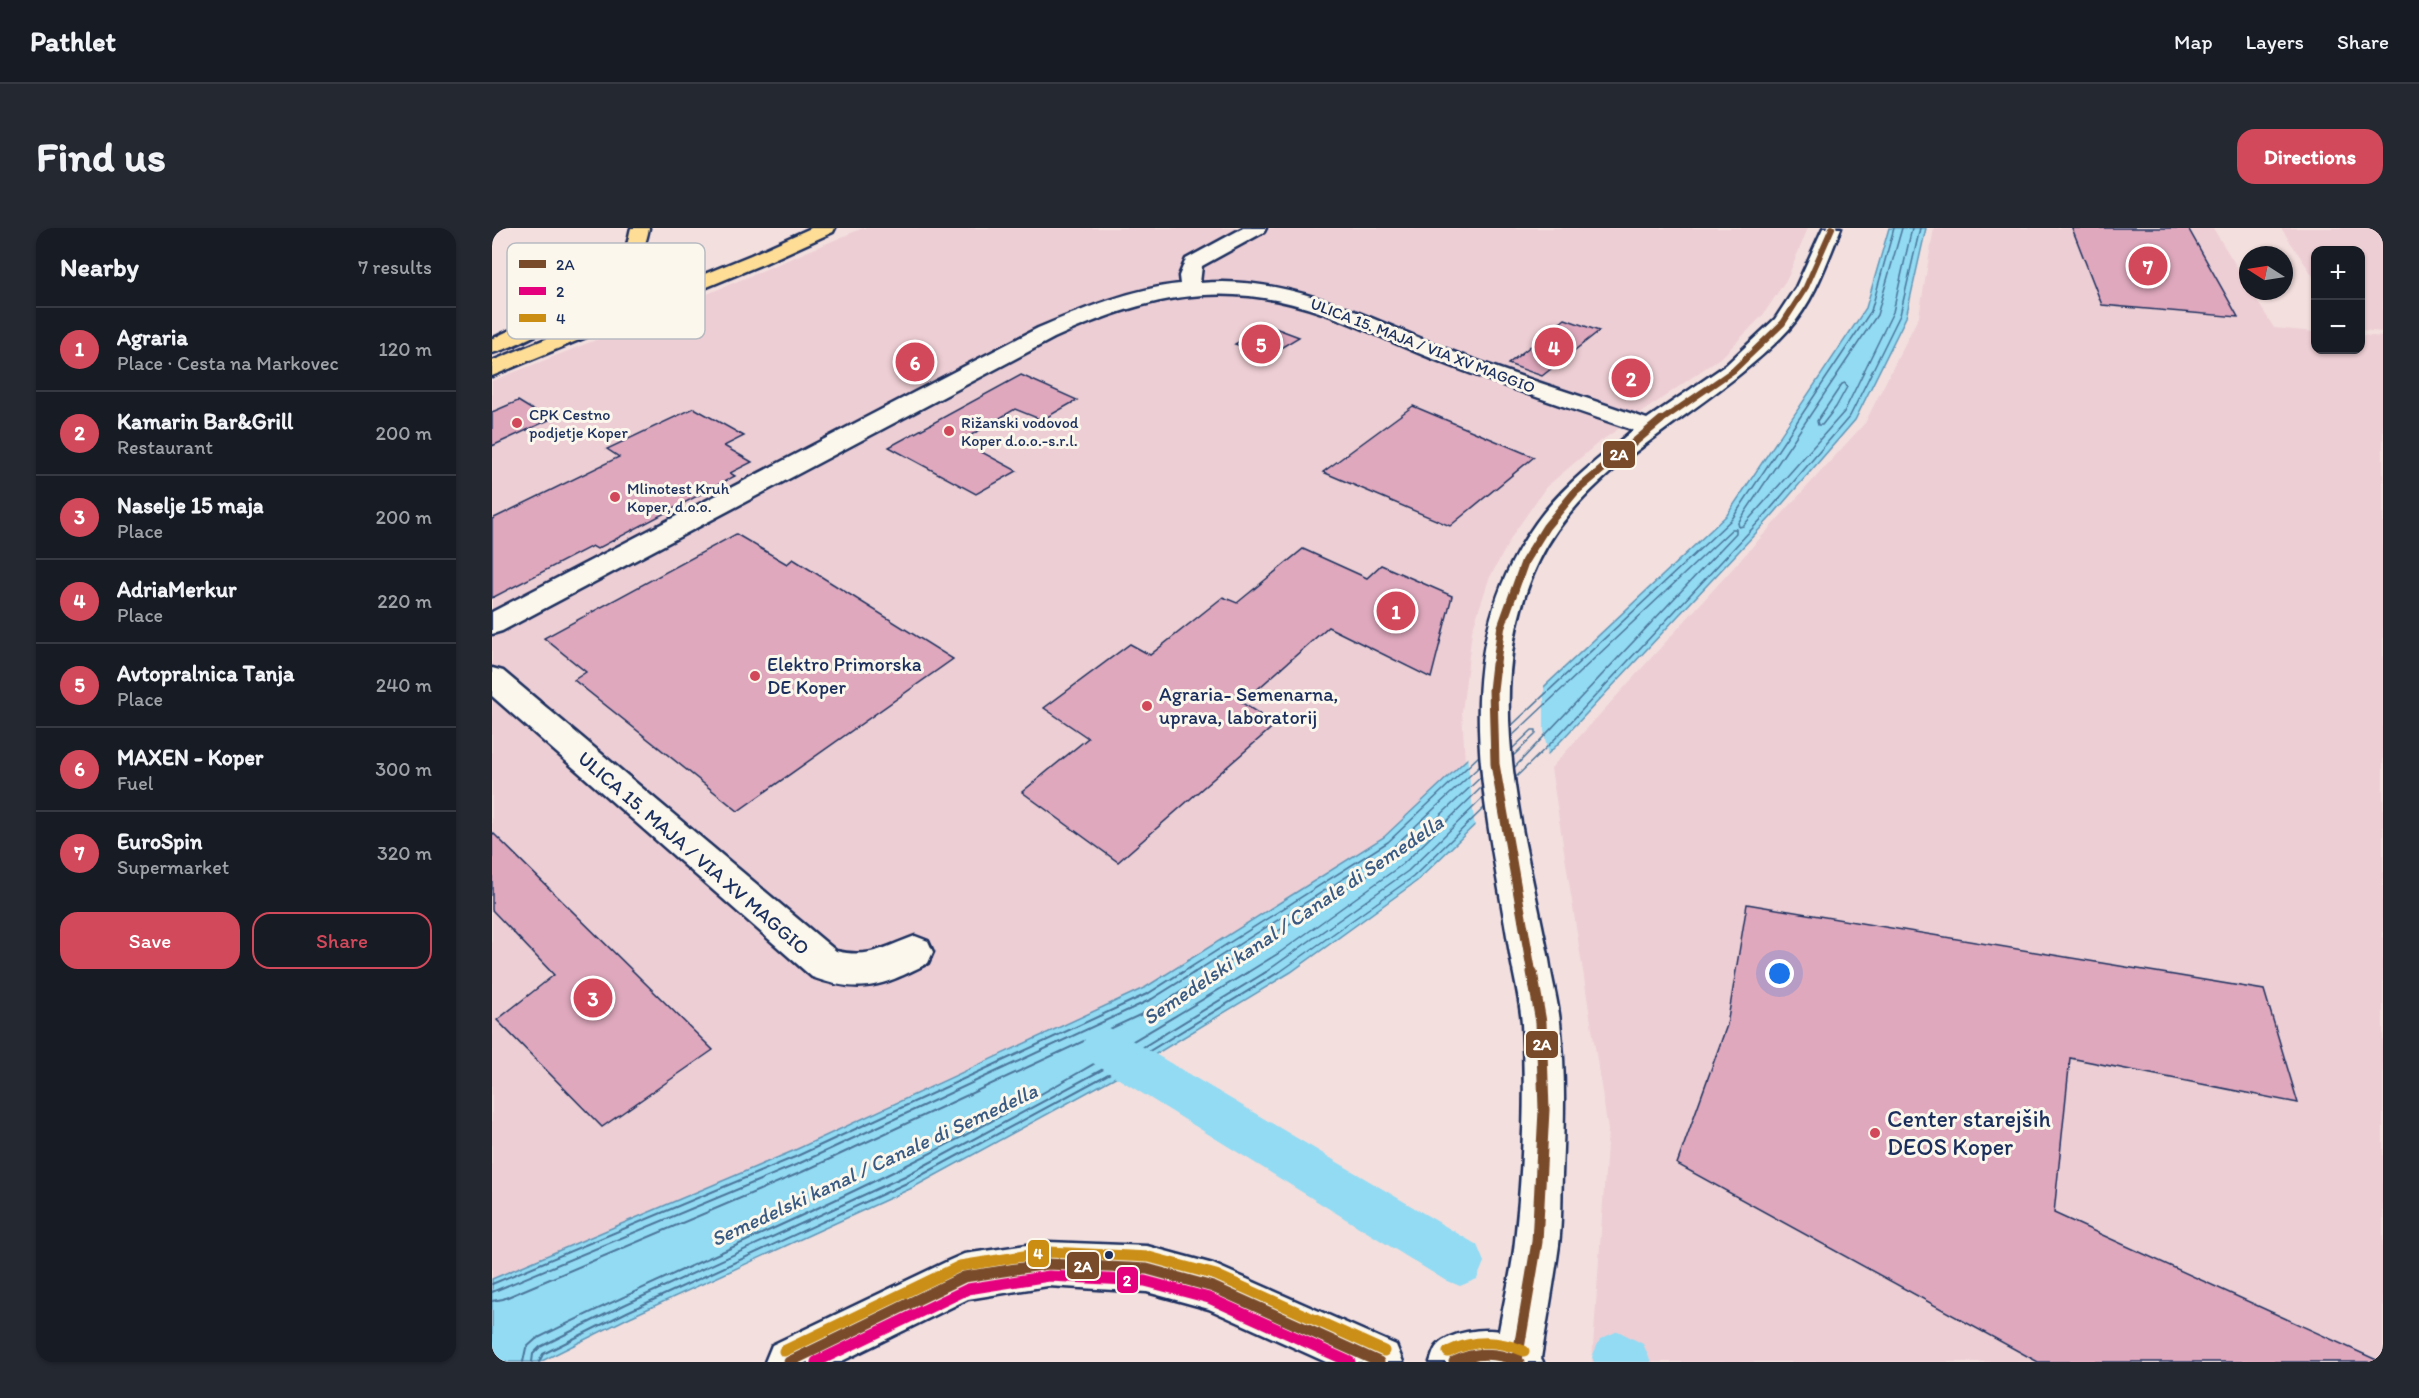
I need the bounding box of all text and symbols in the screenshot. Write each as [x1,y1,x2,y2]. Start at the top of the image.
text: Pathlet [30,24,116,58]
text: Map [2174,29,2213,54]
text: Layers [2246,29,2304,54]
text: Share [2337,29,2389,54]
button: Directions [2237,129,2383,184]
text: Find us [36,131,166,182]
legend [507,243,705,339]
pin: 7 [2128,243,2168,288]
north arrow [2239,246,2293,300]
map controls [2311,246,2365,354]
button: + [2311,246,2365,300]
text: Nearby [60,251,139,283]
text: 7 results [358,255,432,279]
text: 2A [556,255,575,274]
text: 2 [556,282,565,301]
street label: ULICA 15. MAJA / VIA XV MAGGIO [1308,294,1538,397]
button: − [2311,300,2365,354]
text: 4 [556,309,566,328]
pin: 5 [1242,322,1280,366]
text: Agraria [117,324,188,351]
pin: 4 [1534,324,1574,370]
text: 1 [75,337,84,361]
text: 120 m [379,337,432,361]
pin: 6 [896,340,934,384]
text: Place · Cesta na Markovec [117,351,339,375]
pin: 2 [1612,356,1650,400]
place label: CPK Cestno podjetje Koper [529,405,628,442]
text: Kamarin Bar&Grill [117,408,293,435]
place label: Rižanski vodovod Koper d.o.o.-s.r.l. [961,413,1079,450]
marker: CPK Cestno podjetje Koper [510,416,524,430]
text: 2 [74,421,85,445]
text: 200 m [376,421,432,445]
marker: Rižanski vodovod Koper d.o.o.-s.r.l. [942,424,956,438]
text: Restaurant [117,435,213,459]
line badge: 2A [1602,440,1636,469]
text: 2A [1610,445,1629,464]
place label: Mlinotest Kruh Koper, d.o.o. [627,479,730,516]
marker: Mlinotest Kruh Koper, d.o.o. [608,490,622,504]
text: Naselje 15 maja [117,492,264,519]
text: 3 [74,505,85,529]
text: 200 m [376,505,432,529]
text: Place [117,519,163,543]
text: AdriaMerkur [117,576,236,603]
pin: 1 [1376,588,1416,634]
text: 4 [73,589,86,613]
text: 220 m [377,589,432,613]
text: Place [117,603,163,627]
place label: Elektro Primorska DE Koper [767,652,922,699]
text: Avtopralnica Tanja [117,660,294,687]
marker: Elektro Primorska DE Koper [748,669,762,683]
text: 5 [74,673,85,697]
text: 240 m [376,673,432,697]
place label: Agraria- Semenarna, uprava, laboratorij [1159,682,1339,729]
text: Place [117,687,163,711]
marker: Agraria- Semenarna, uprava, laboratorij [1140,699,1154,713]
text: MAXEN - Koper [117,744,263,771]
street label: ULICA 15. MAJA / VIA XV MAGGIO [573,746,815,960]
text: 6 [74,757,85,781]
text: 300 m [375,757,432,781]
text: Fuel [117,771,153,795]
water label: Semedelski kanal / Canale di Semedella [1138,809,1448,1030]
text: EuroSpin [117,828,202,855]
text: 7 [75,841,84,865]
text: 320 m [377,841,432,865]
text: Supermarket [117,855,229,879]
button: Save [60,912,240,969]
button: Share [252,912,432,969]
your location [1765,959,1794,988]
pin: 3 [574,976,612,1020]
line badge: 2A [1525,1030,1559,1059]
text: 2A [1533,1035,1552,1054]
water label: Semedelski kanal / Canale di Semedella [707,1077,1041,1251]
place label: Center starejših DEOS Koper [1887,1104,2051,1161]
marker: Center starejših DEOS Koper [1868,1126,1882,1140]
line badge: 4 [1027,1239,1050,1268]
text: 4 [1033,1244,1043,1263]
unlabelled marker [1103,1249,1115,1261]
line badge: 2A [1066,1251,1100,1280]
text: 2A [1074,1257,1093,1276]
line badge: 2 [1116,1266,1139,1294]
text: 2 [1123,1271,1132,1290]

